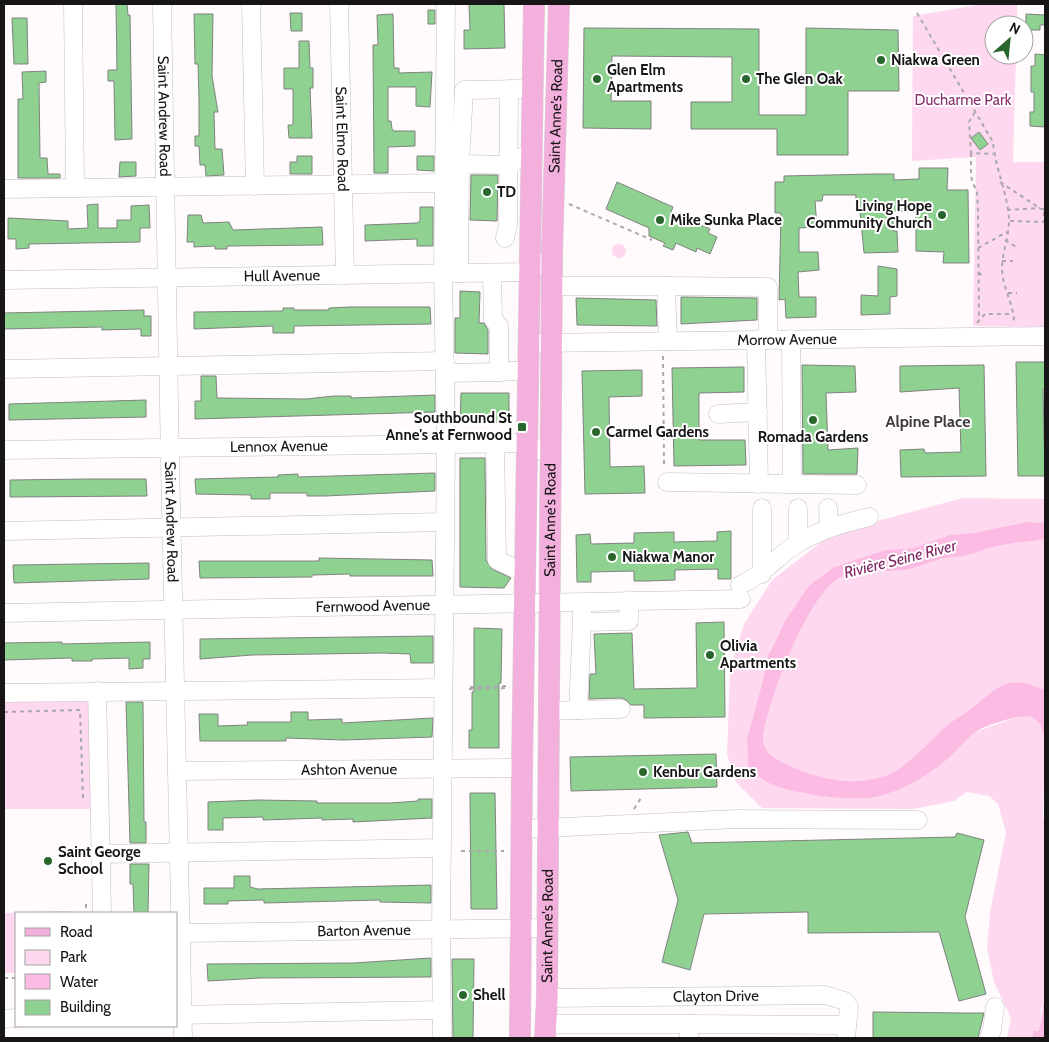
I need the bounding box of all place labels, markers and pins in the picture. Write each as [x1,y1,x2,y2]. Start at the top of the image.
place label: Niakwa Green [891,51,980,69]
marker: Niakwa Green [875,54,887,66]
place label: Glen Elm Apartments [607,61,683,96]
place label: The Glen Oak [756,70,843,88]
marker: Glen Elm Apartments [591,73,603,85]
marker: The Glen Oak [740,73,752,85]
place label: TD [497,183,516,201]
marker: TD [481,186,493,198]
place label: Living Hope Community Church [806,197,932,232]
marker: Living Hope Community Church [936,209,948,221]
place label: Mike Sunka Place [670,211,782,229]
marker: Mike Sunka Place [654,214,666,226]
place label: Southbound St Anne's at Fernwood [386,409,512,444]
marker: Romada Gardens [807,414,819,426]
marker: Southbound St Anne's at Fernwood [516,421,528,433]
place label: Carmel Gardens [606,423,709,441]
marker: Carmel Gardens [590,426,602,438]
place label: Romada Gardens [758,428,868,446]
place label: Niakwa Manor [622,548,714,566]
marker: Niakwa Manor [606,551,618,563]
place label: Olivia Apartments [720,637,796,672]
marker: Olivia Apartments [704,649,716,661]
place label: Kenbur Gardens [653,763,756,781]
marker: Kenbur Gardens [637,766,649,778]
place label: Saint George School [58,843,141,878]
marker: Saint George School [42,855,54,867]
place label: Shell [473,986,506,1004]
marker: Shell [457,989,469,1001]

